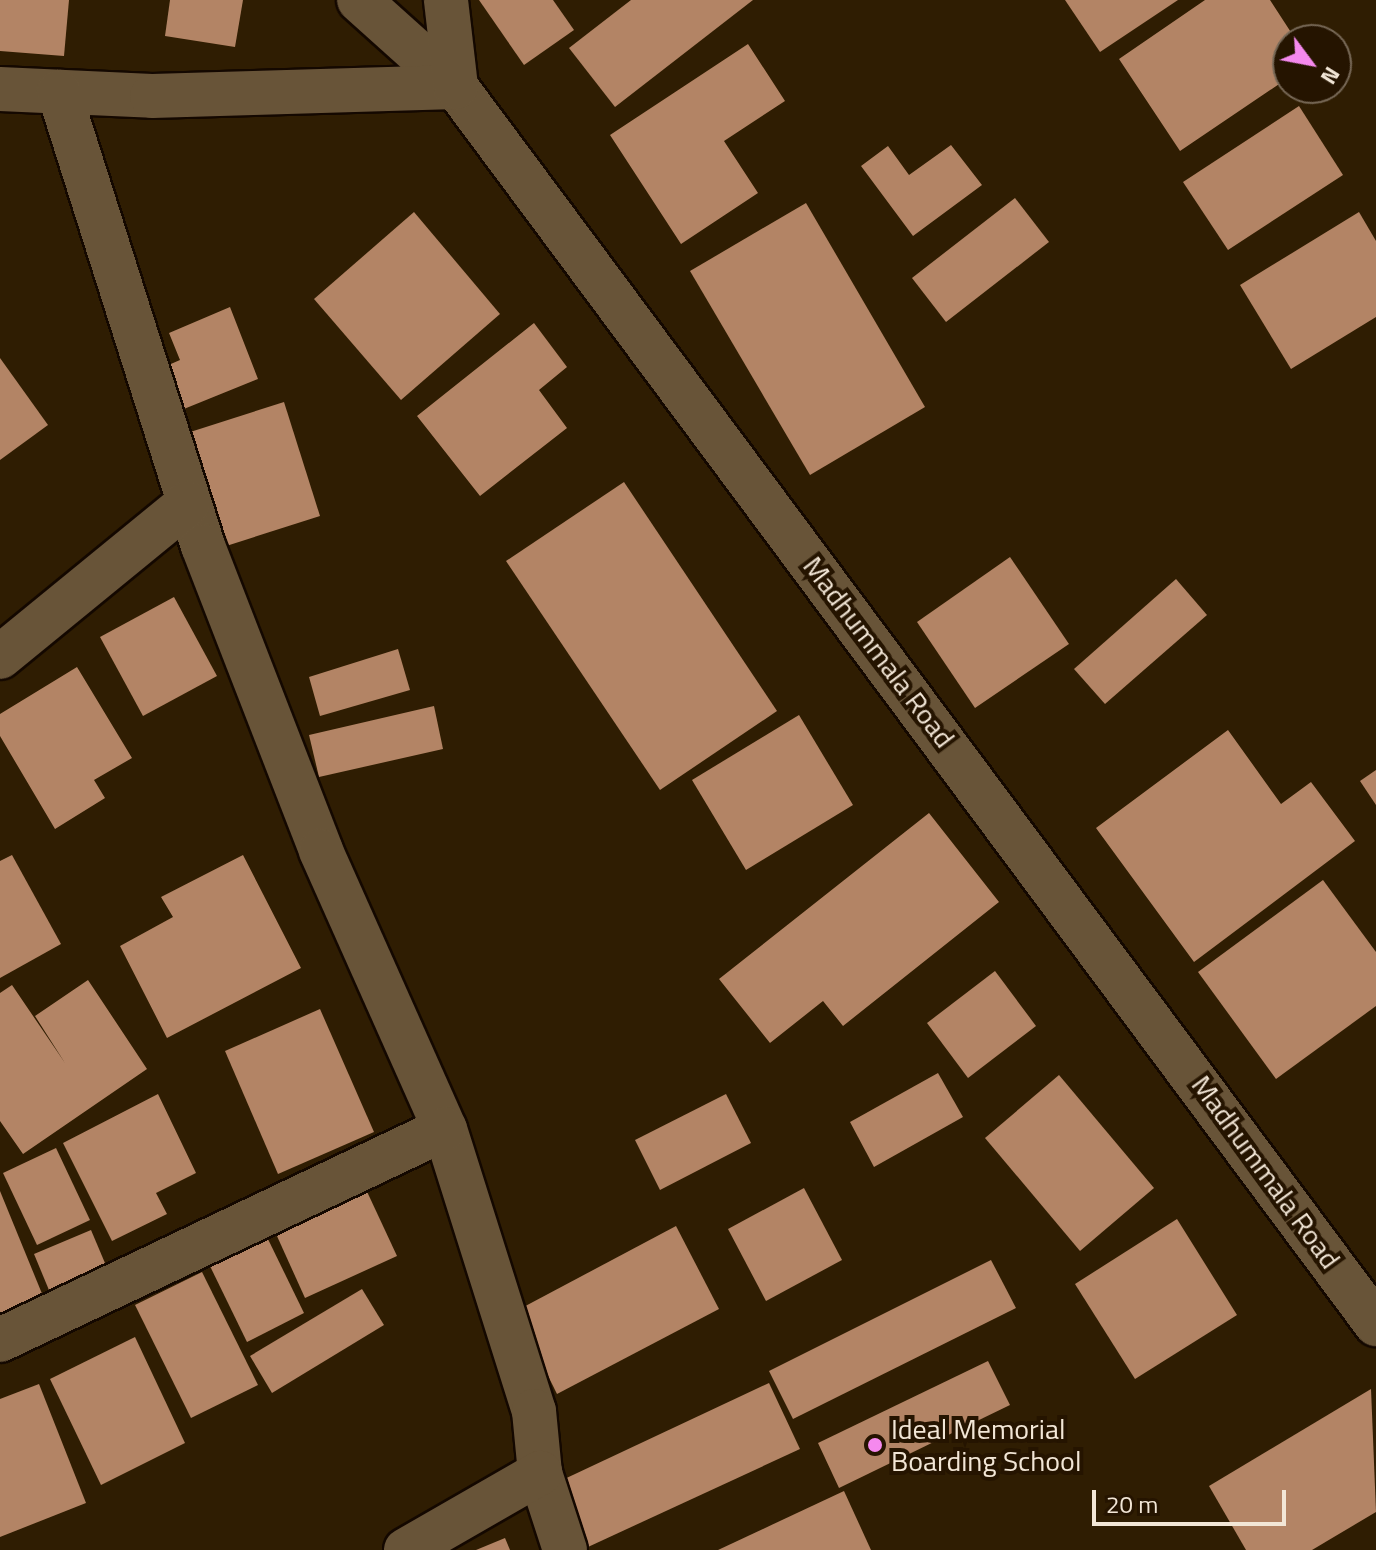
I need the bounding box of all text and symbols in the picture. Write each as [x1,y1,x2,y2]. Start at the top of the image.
north arrow [1272,24,1352,104]
text: N [1312,60,1349,91]
street label: Madhummala Road [796,550,962,754]
street label: Madhummala Road [1185,1069,1347,1275]
place label: Ideal Memorial Boarding School [891,1412,1081,1478]
marker: Ideal Memorial Boarding School [866,1436,884,1454]
scale bar [1096,1474,1290,1524]
text: 20 m [1106,1486,1158,1522]

